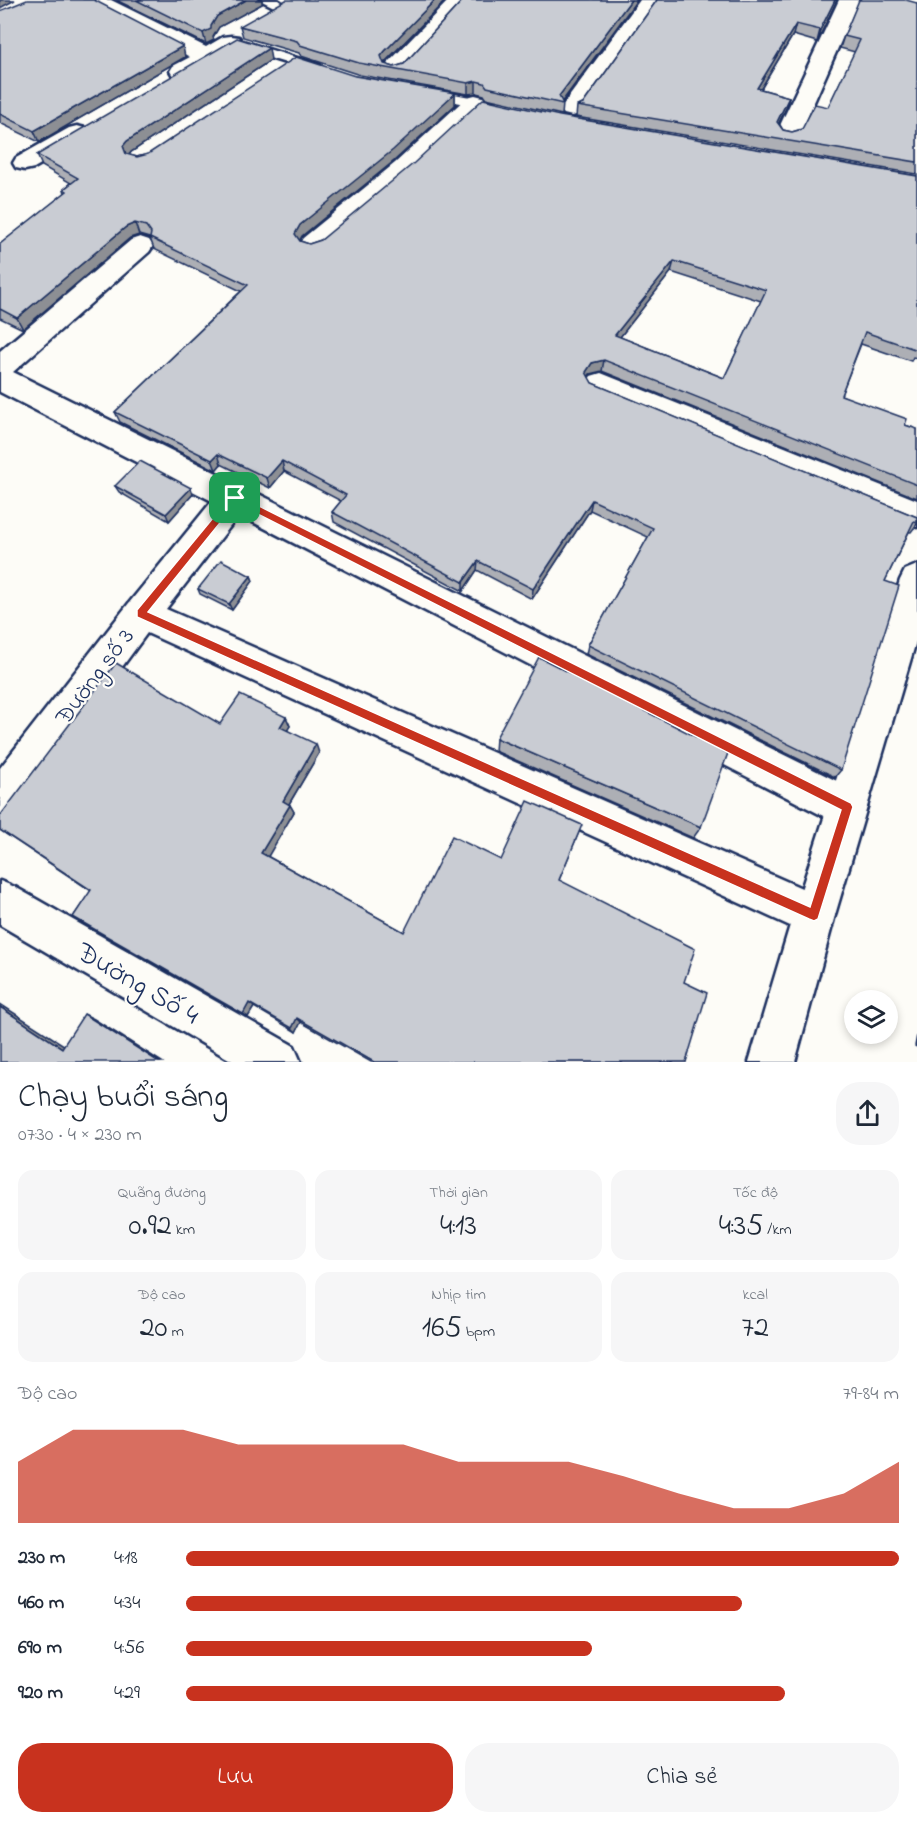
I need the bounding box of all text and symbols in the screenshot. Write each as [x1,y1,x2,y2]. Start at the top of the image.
pin [209,472,260,523]
icon: arrive [218,481,251,514]
street label: Đường số 3 [47,622,144,734]
street label: Đường Số 4 [67,933,207,1037]
map controls [844,990,898,1044]
button: layers [844,990,898,1044]
text: Chạy buổi sáng [18,1074,228,1122]
button: share [836,1082,899,1145]
text: 07:30 · 4 × 230 m [18,1121,142,1150]
text: Quãng đường [118,1181,206,1205]
text: Thời gian [429,1181,488,1205]
text: Tốc độ [733,1181,778,1205]
text: 0.92 [129,1205,172,1249]
text: 4:13 [440,1205,477,1249]
text: 4:35 [719,1205,763,1249]
text: km [172,1218,195,1242]
text: /km [763,1218,792,1242]
text: Độ cao [138,1283,186,1307]
text: Nhịp tim [431,1283,486,1307]
text: kcal [742,1283,768,1307]
text: 20 [140,1307,168,1351]
text: 165 [422,1307,462,1351]
text: 72 [742,1307,769,1351]
text: m [168,1320,184,1344]
text: bpm [462,1320,495,1344]
text: Độ cao [18,1380,78,1409]
text: 79–84 m [843,1380,899,1409]
text: 230 m [18,1544,65,1573]
text: 4:18 [114,1544,138,1573]
text: 460 m [18,1589,64,1618]
text: 4:34 [114,1589,140,1618]
text: 690 m [18,1634,62,1663]
text: 4:56 [114,1634,144,1663]
text: 920 m [18,1679,63,1708]
text: 4:29 [114,1679,140,1708]
button: Lưu [18,1743,453,1812]
button: Chia sẻ [465,1743,899,1812]

